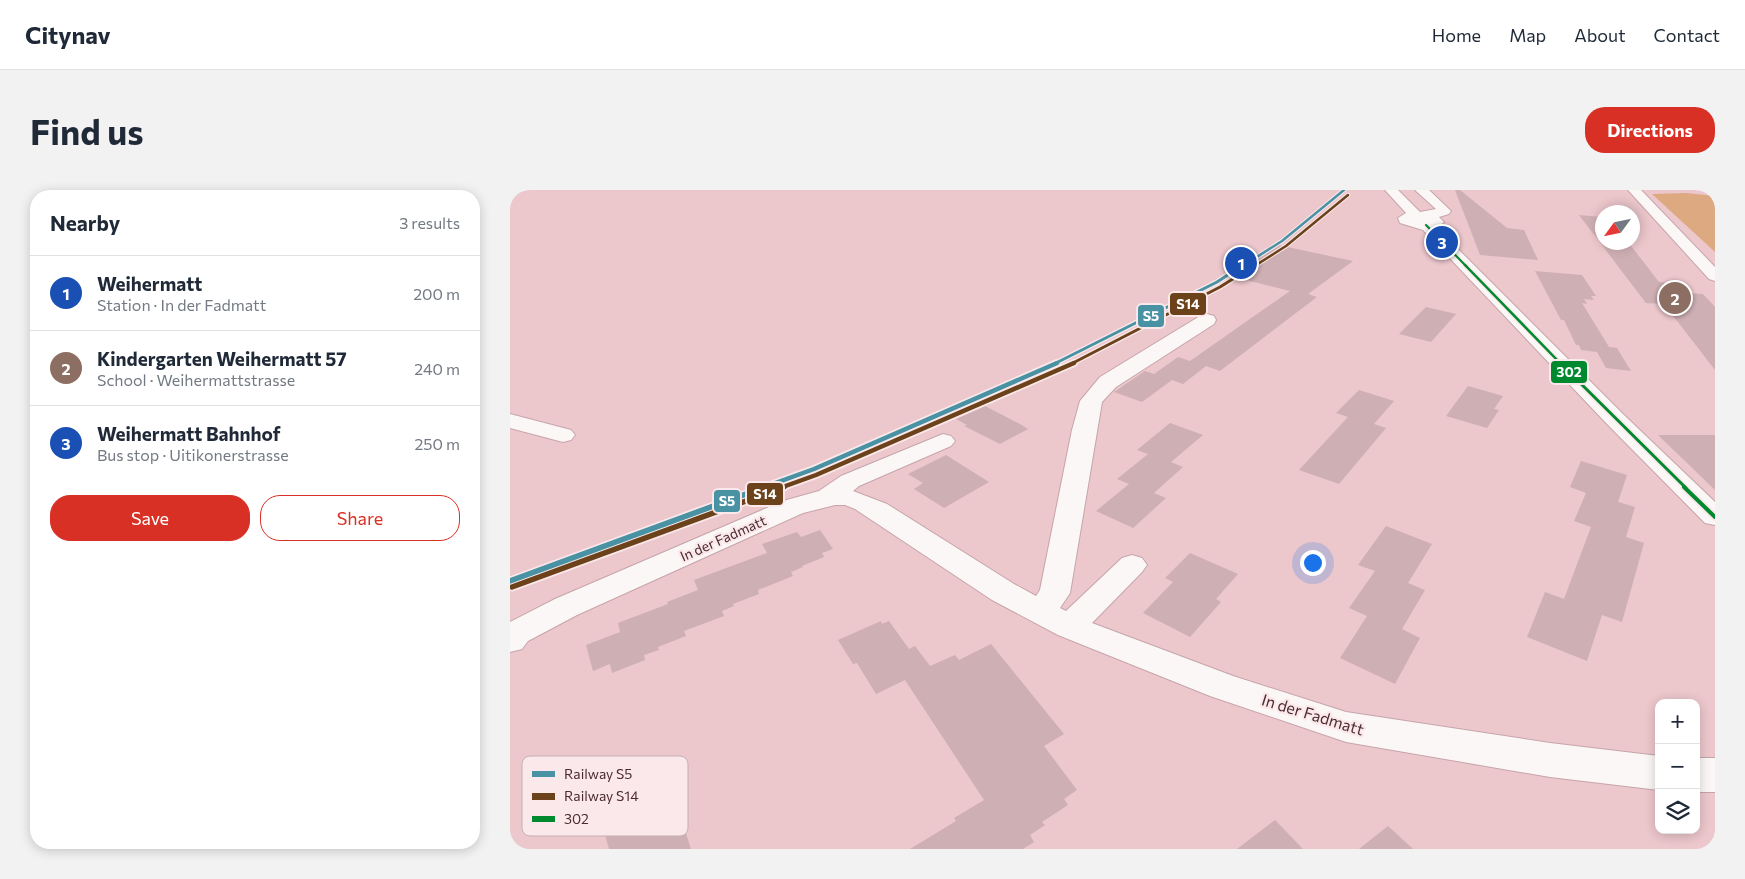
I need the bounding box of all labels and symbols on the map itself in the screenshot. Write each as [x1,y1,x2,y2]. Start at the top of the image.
north arrow [1595,205,1640,250]
pin: 3 [1426,223,1458,261]
pin: 1 [1225,244,1257,282]
pin: 2 [1659,279,1691,317]
line badge: S14 [1169,292,1207,316]
text: S14 [1176,295,1200,312]
line badge: S5 [1137,304,1165,328]
text: S5 [1143,307,1159,324]
line badge: 302 [1550,360,1588,384]
text: 302 [1556,363,1582,380]
line badge: S14 [746,482,784,506]
text: S14 [753,485,777,502]
line badge: S5 [713,489,741,513]
text: S5 [719,492,735,509]
street label: In der Fadmatt [677,511,769,565]
your location [1300,550,1326,576]
street label: In der Fadmatt [1260,689,1367,739]
legend [522,756,688,836]
text: Railway S5 [564,765,632,782]
text: Railway S14 [564,787,639,804]
text: 302 [564,810,589,827]

